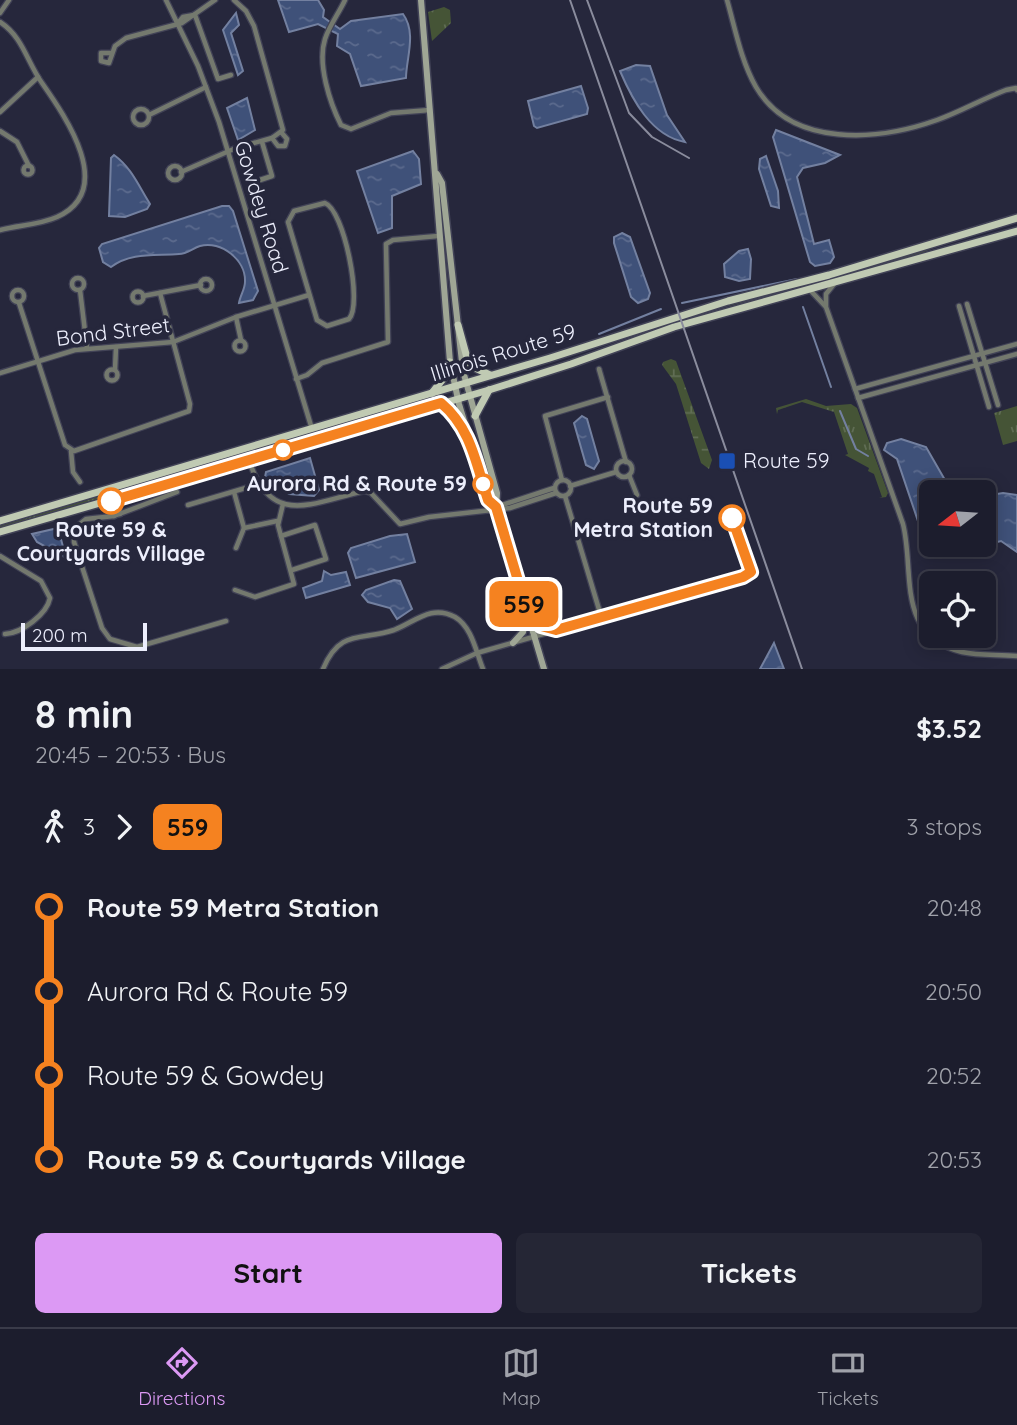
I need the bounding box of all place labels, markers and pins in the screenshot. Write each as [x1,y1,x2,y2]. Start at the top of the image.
unlabelled marker [273,440,293,460]
place label: Route 59 [743,447,829,473]
marker: Route 59 [717,451,737,471]
place label: Aurora Rd & Route 59 [247,470,467,496]
marker: Aurora Rd & Route 59 [473,474,493,494]
marker: Route 59 & Courtyards Village [98,488,124,514]
place label: Route 59 Metra Station [573,492,713,542]
marker: Route 59 Metra Station [719,505,745,531]
place label: Route 59 & Courtyards Village [17,516,205,566]

